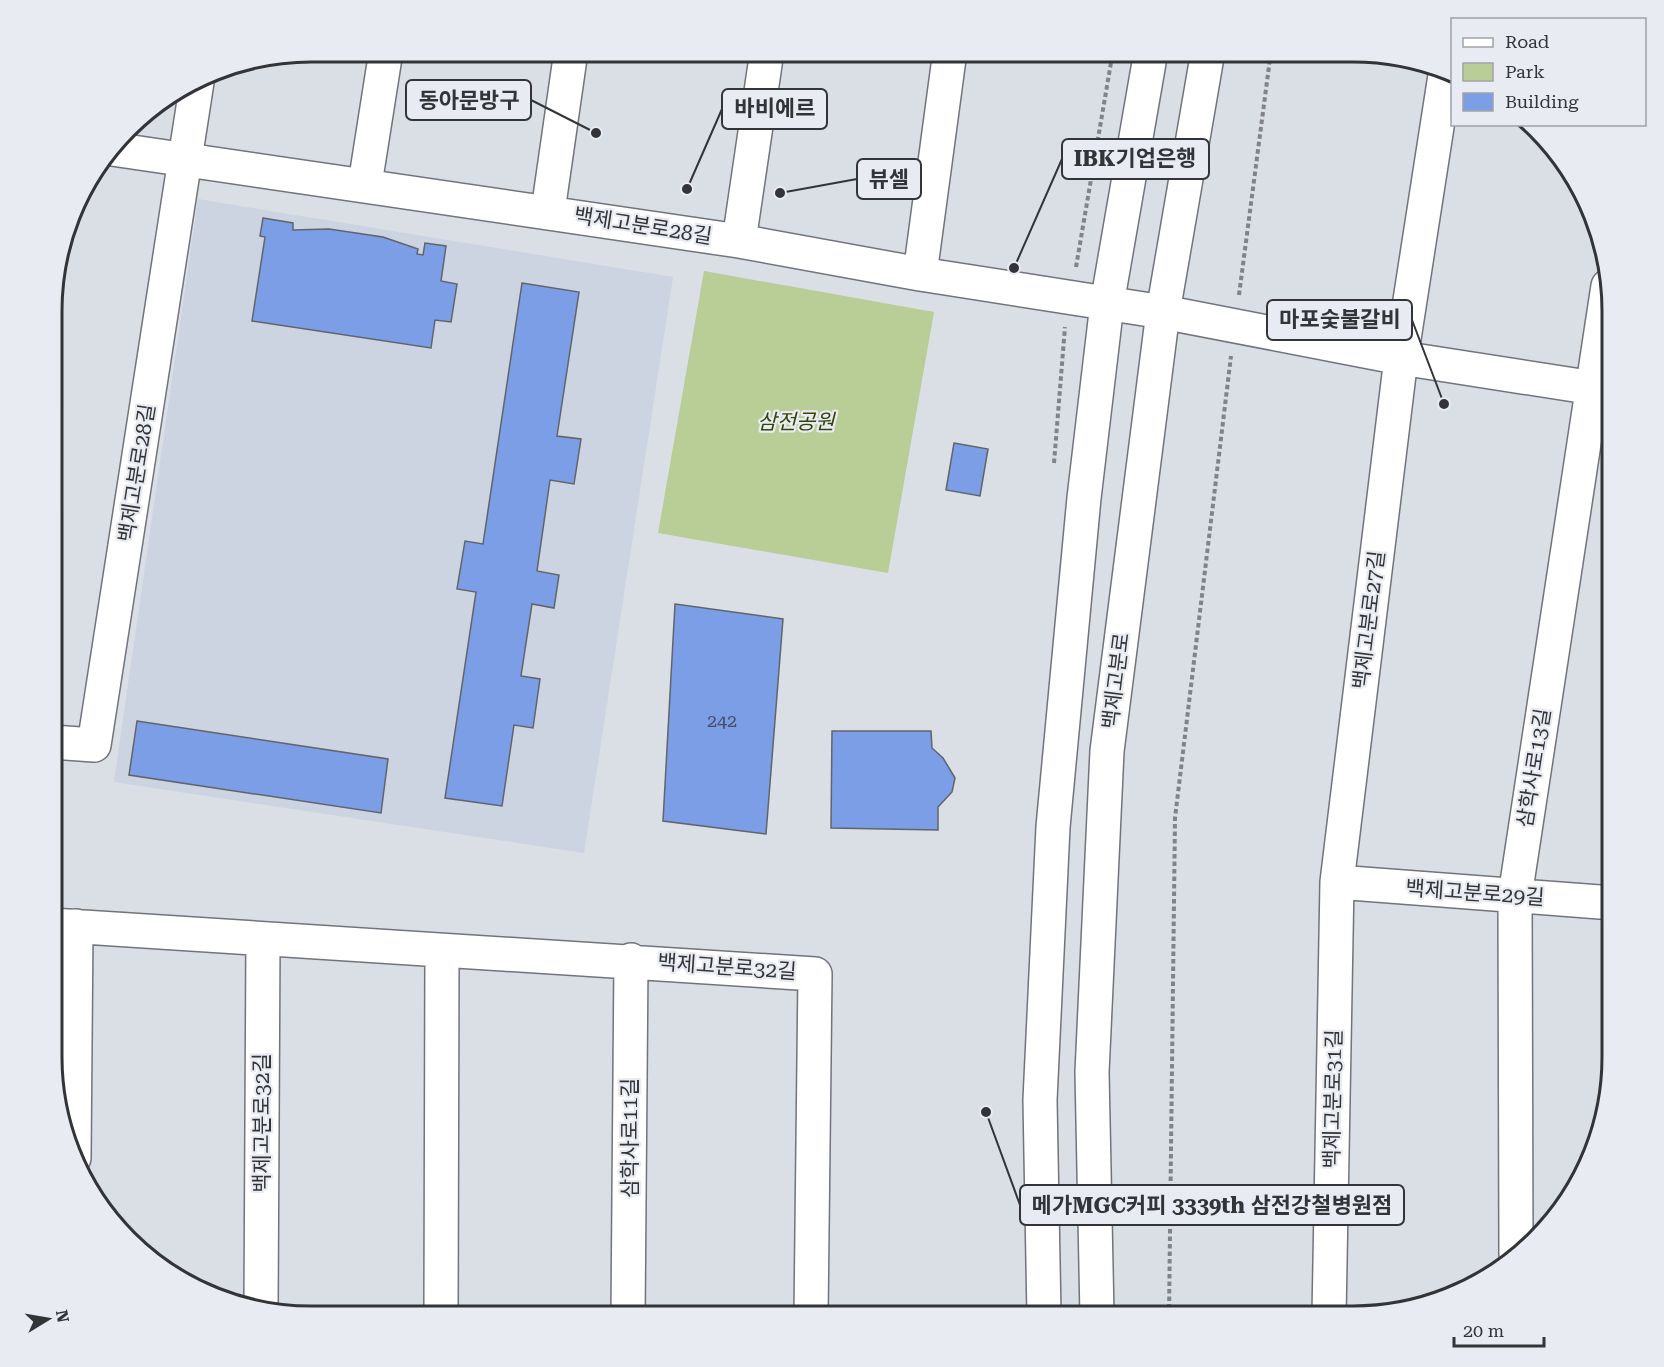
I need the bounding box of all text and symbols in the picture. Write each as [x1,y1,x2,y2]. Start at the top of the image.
legend [1451,18,1646,126]
text: Road [1505,31,1550,52]
text: Park [1505,61,1545,82]
callout: 동아문방구 [406,80,531,120]
text: 동아문방구 [418,88,520,113]
callout: 바비에르 [722,89,827,129]
text: Building [1505,91,1579,112]
text: 바비에르 [735,96,815,121]
callout: IBK기업은행 [1062,139,1209,179]
text: IBK기업은행 [1074,146,1196,171]
callout: 뷰셀 [857,159,921,199]
text: 뷰셀 [869,167,909,192]
street label: 백제고분로28길 [572,203,714,249]
callout: 마포숯불갈비 [1267,300,1412,340]
text: 마포숯불갈비 [1279,307,1401,332]
street label: 백제고분로28길 [114,402,160,544]
park label: 삼전공원 [757,410,836,434]
street label: 백제고분로27길 [1349,549,1389,691]
street label: 백제고분로 [1098,632,1134,730]
street label: 삼학사로13길 [1513,707,1555,829]
house number: 242 [707,710,737,731]
street label: 백제고분로29길 [1405,876,1545,910]
street label: 백제고분로32길 [657,950,797,984]
street label: 백제고분로31길 [1320,1029,1346,1169]
street label: 백제고분로32길 [250,1053,274,1193]
street label: 삼학사로11길 [618,1078,642,1198]
callout: 메가MGC커피 3339th 삼전강철병원점 [1020,1185,1404,1225]
text: 메가MGC커피 3339th 삼전강철병원점 [1032,1193,1392,1218]
north arrow [18,1289,78,1349]
text: N [52,1308,73,1324]
scale bar [1454,1310,1544,1348]
text: 20 m [1463,1320,1504,1341]

